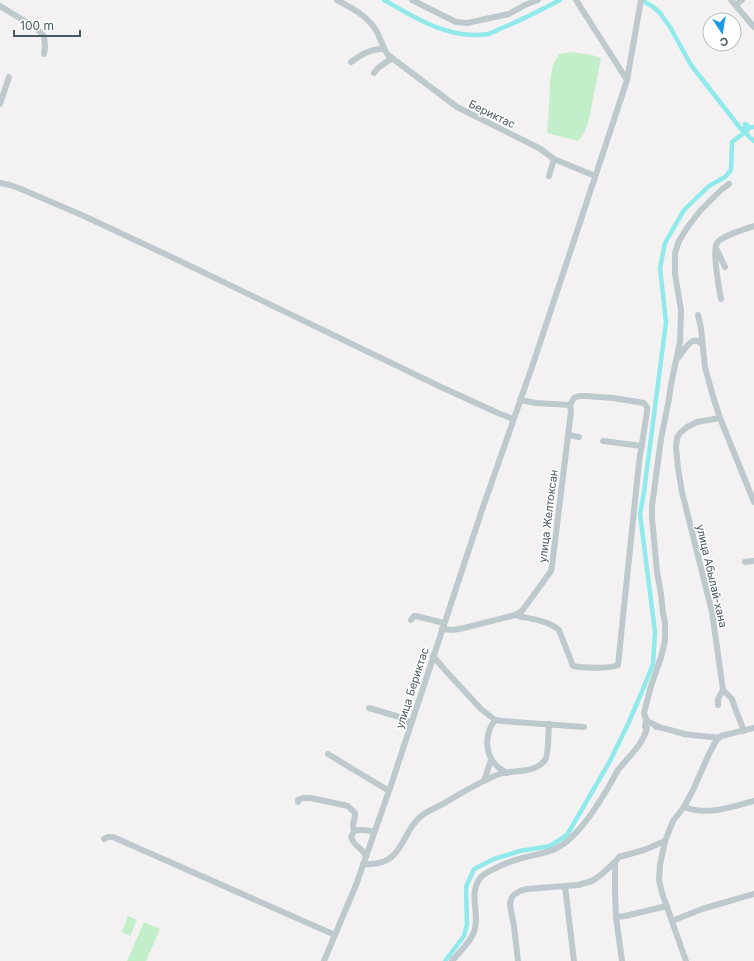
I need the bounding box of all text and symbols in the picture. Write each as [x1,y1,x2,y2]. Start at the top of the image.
scale bar [14,12,80,38]
north arrow [702,12,742,52]
text: 100 m [20,18,54,33]
text: С [719,34,730,49]
street label: Бериктас [466,97,518,131]
street label: улица Желтоксан [535,469,561,563]
street label: улица Абылай-хана [693,523,731,629]
street label: улица Бериктас [392,646,432,730]

